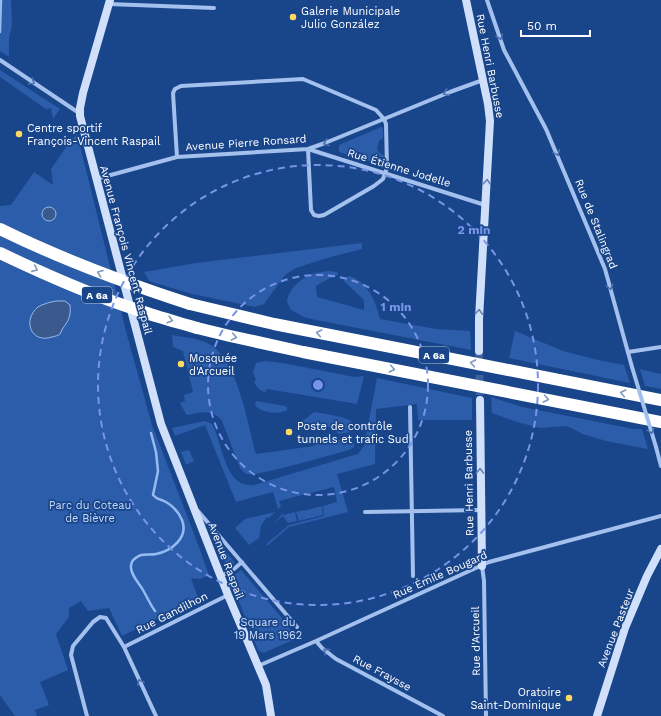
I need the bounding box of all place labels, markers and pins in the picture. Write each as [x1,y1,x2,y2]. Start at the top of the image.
place label: Galerie Municipale Julio González [301,5,400,31]
marker: Galerie Municipale Julio González [288,12,298,22]
place label: Centre sportif François-Vincent Raspail [27,122,161,148]
marker: Centre sportif François-Vincent Raspail [14,129,24,139]
place label: Mosquée d'Arcueil [189,352,237,378]
marker: Mosquée d'Arcueil [176,359,186,369]
centre of rings [311,378,325,392]
place label: Poste de contrôle tunnels et trafic Sud [297,420,409,446]
marker: Poste de contrôle tunnels et trafic Sud [284,427,294,437]
place label: Oratoire Saint-Dominique [470,686,561,712]
marker: Oratoire Saint-Dominique [564,693,574,703]

